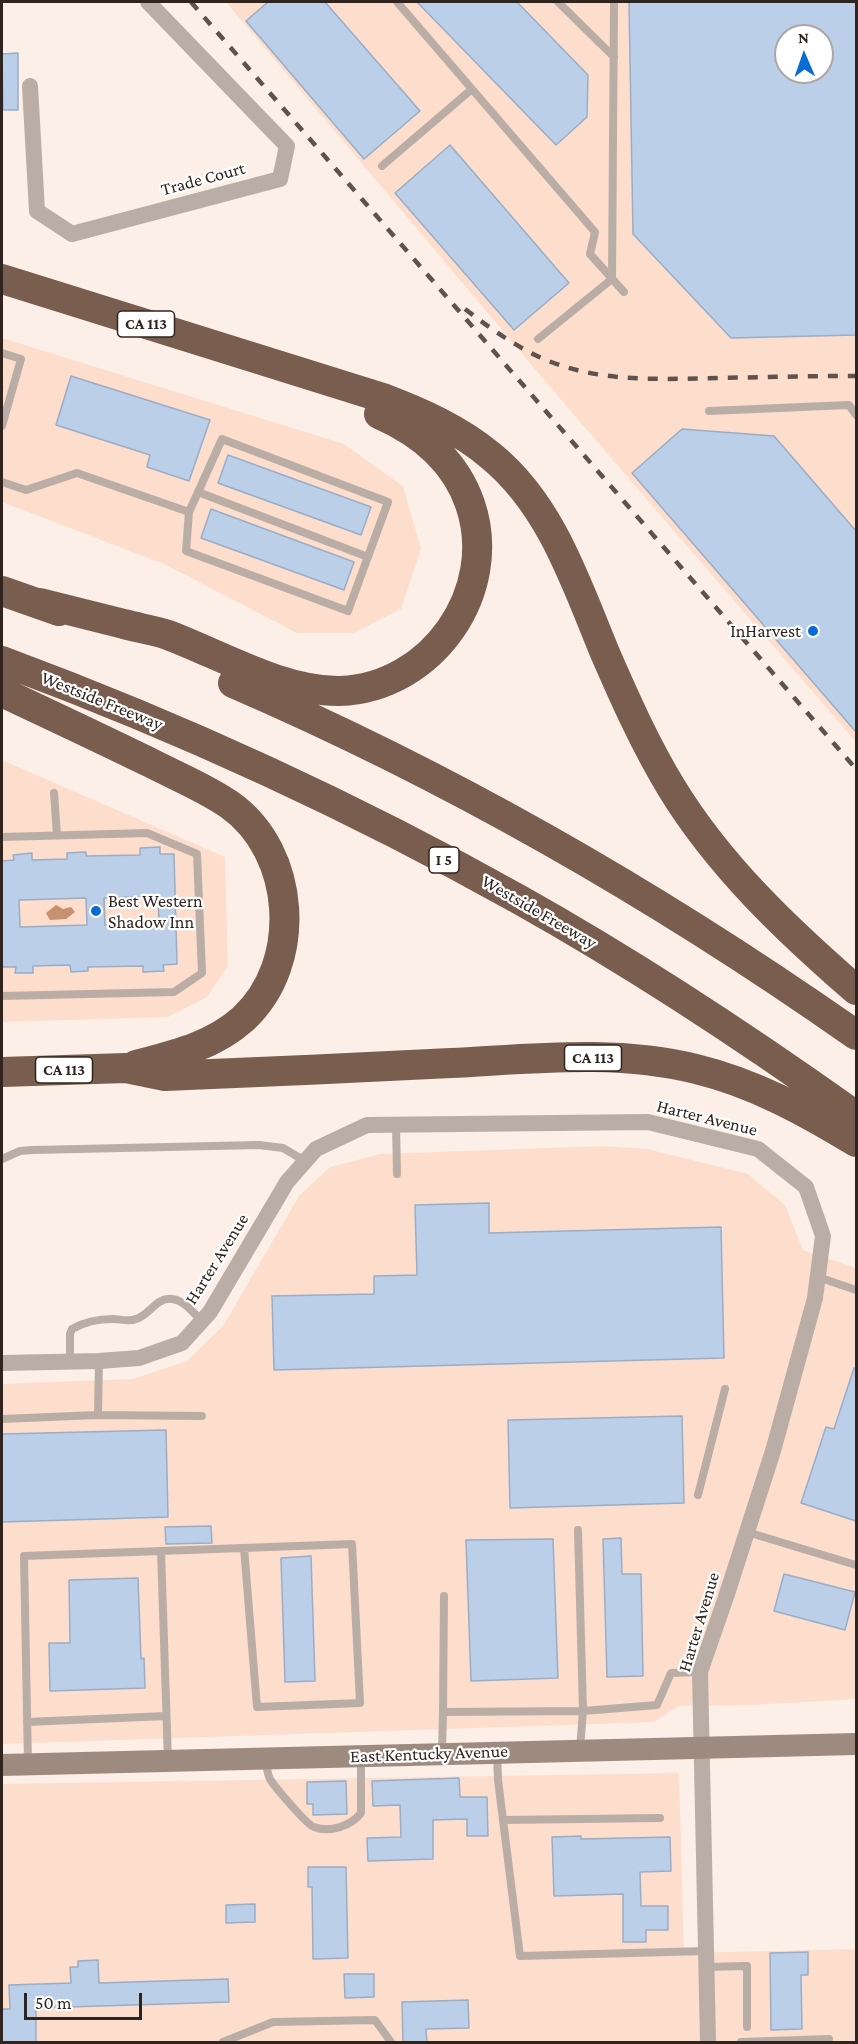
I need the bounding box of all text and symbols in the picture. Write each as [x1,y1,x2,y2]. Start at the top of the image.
north arrow [774,24,834,84]
text: N [798,29,809,46]
street label: Trade Court [159,157,247,201]
road number: CA 113 [118,311,174,337]
place label: InHarvest [730,620,801,642]
marker: InHarvest [806,624,820,638]
street label: Westside Freeway [38,667,166,735]
road number: I 5 [429,847,459,873]
street label: Westside Freeway [478,870,600,954]
place label: Best Western Shadow Inn [108,890,203,932]
marker: Best Western Shadow Inn [89,904,103,918]
road number: CA 113 [564,1045,622,1071]
road number: CA 113 [36,1057,92,1083]
street label: Harter Avenue [654,1095,760,1141]
street label: Harter Avenue [181,1210,253,1308]
street label: Harter Avenue [674,1570,724,1674]
street label: East Kentucky Avenue [350,1740,508,1768]
scale bar [27,1981,146,2019]
text: 50 m [35,1993,72,2013]

